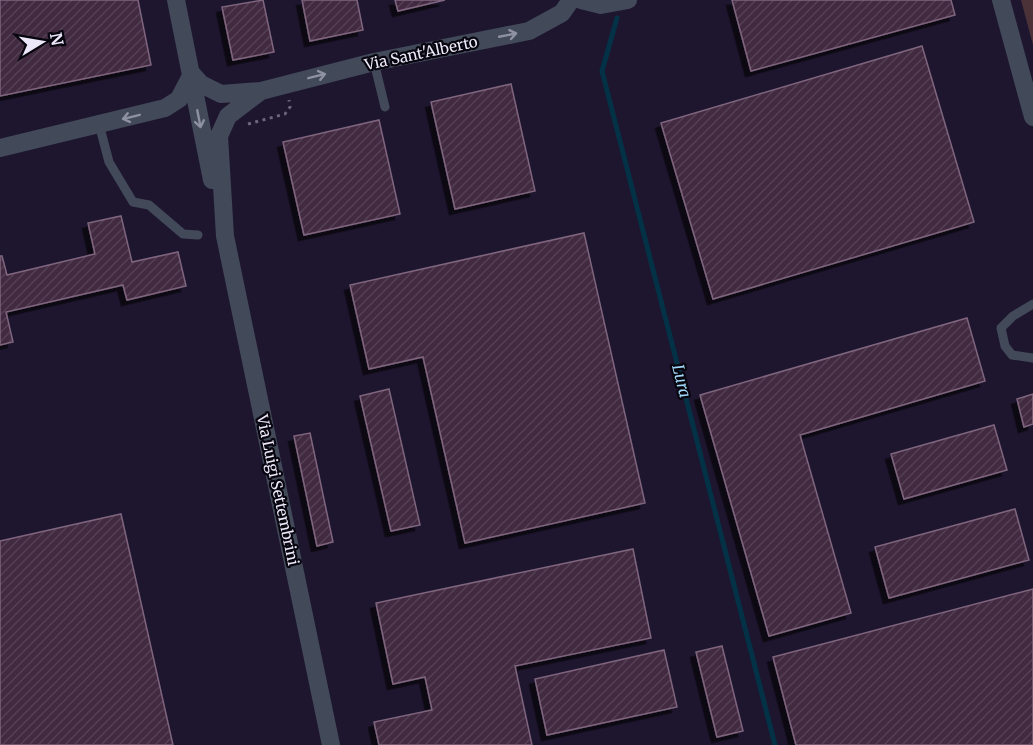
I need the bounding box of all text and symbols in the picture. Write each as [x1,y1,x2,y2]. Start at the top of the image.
north arrow [12,12,72,72]
one-way arrow [498,29,517,40]
text: N [46,31,68,48]
street label: Via Sant'Alberto [362,32,479,74]
one-way arrow [308,70,327,81]
one-way arrow [193,109,205,128]
one-way arrow [122,111,141,123]
water label: Lura [668,362,696,400]
street label: Via Luigi Settembrini [253,412,303,567]

